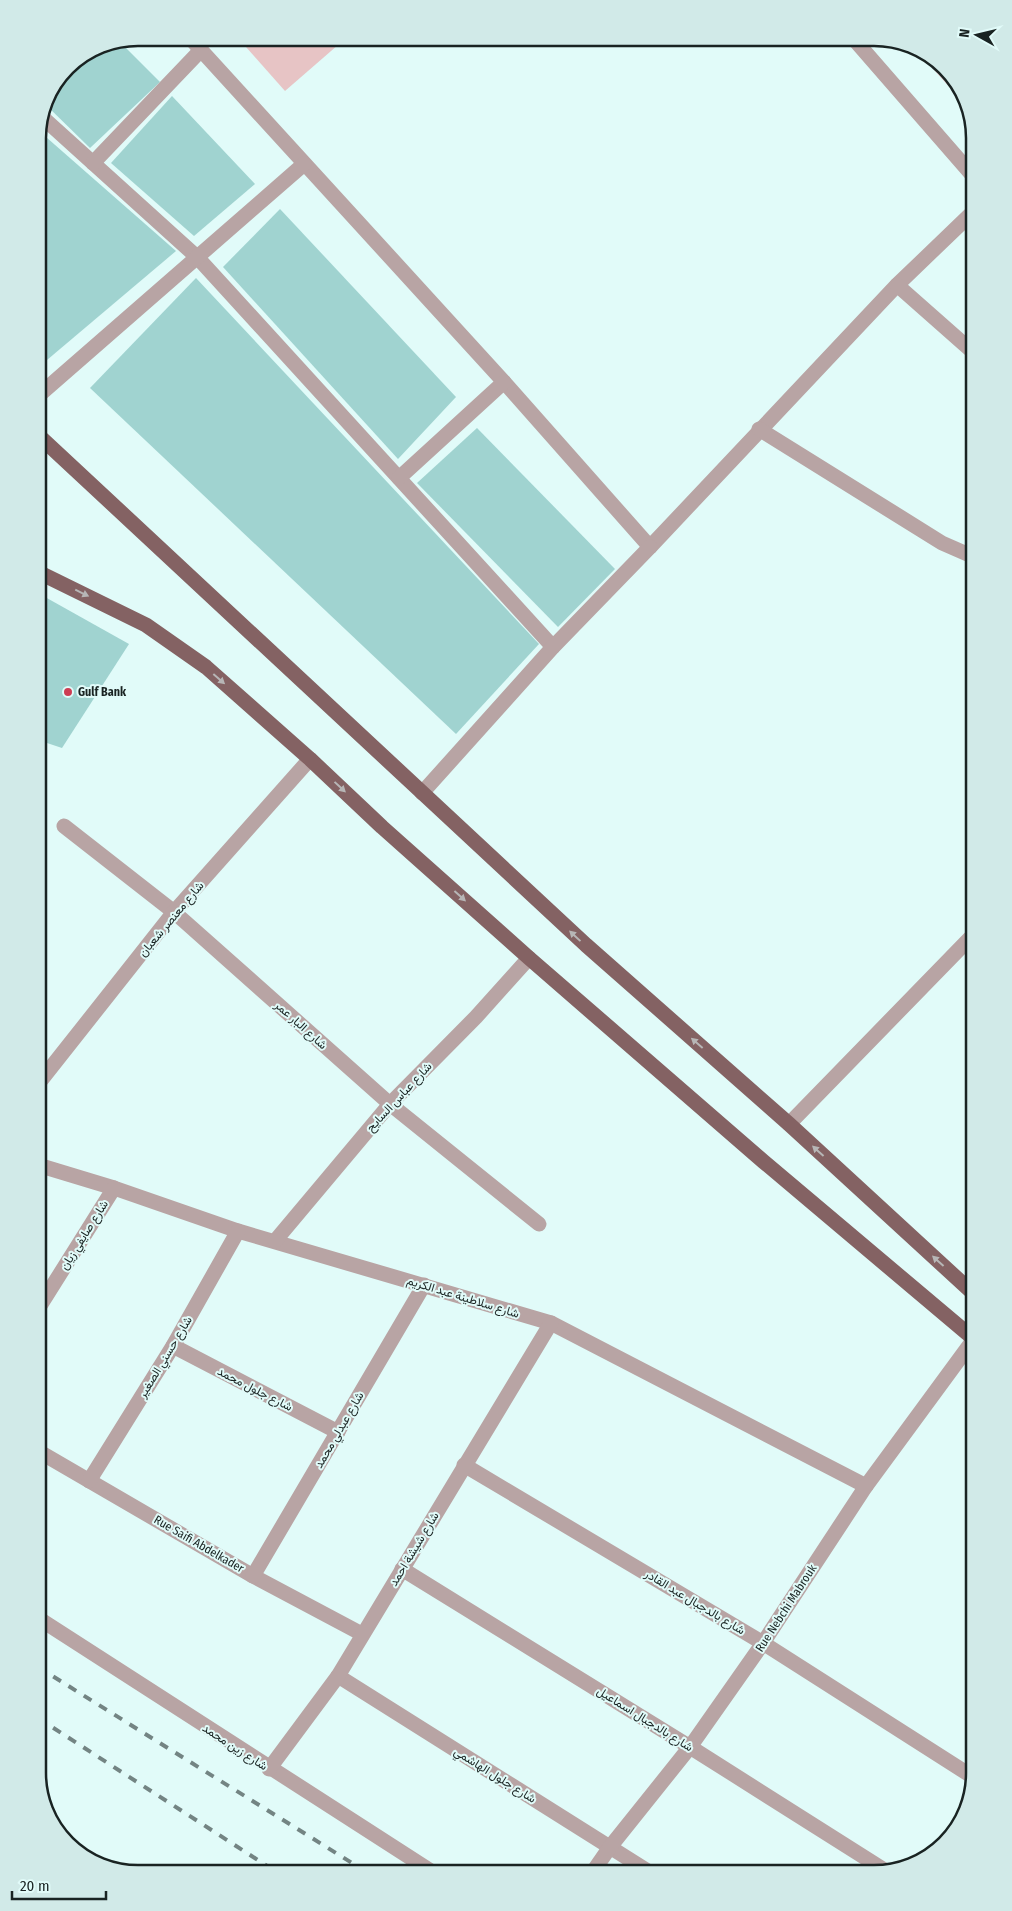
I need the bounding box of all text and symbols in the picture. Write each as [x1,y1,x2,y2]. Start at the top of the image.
north arrow [952,10,1002,60]
text: N [956,28,974,39]
one-way arrow [75,589,89,597]
one-way arrow [212,673,225,684]
place label: Gulf Bank [78,685,127,699]
marker: Gulf Bank [62,686,74,698]
one-way arrow [333,781,345,793]
street label: شارع معنصر شعبان [135,879,208,961]
one-way arrow [454,890,466,902]
one-way arrow [570,930,582,942]
street label: شارع البار عمر [270,997,330,1054]
one-way arrow [691,1038,703,1049]
street label: شارع عباس السايح [363,1059,436,1136]
one-way arrow [813,1145,825,1157]
street label: شارع صايفي زيان [57,1198,114,1274]
one-way arrow [933,1255,945,1267]
street label: شارع سلاطينة عبد الكريم [404,1273,521,1323]
street label: شارع حسني الصغير [135,1314,197,1403]
street label: شارع جلول محمد [214,1364,295,1416]
street label: شارع عبدلي محمد [312,1389,369,1472]
street label: شارع شيشة احمد [386,1509,443,1590]
street label: Rue Saifi Abdelkader [152,1513,247,1576]
street label: Rue Nebchi Mabrouk [753,1561,820,1654]
street label: شارع بالدجبال عبد القادر [641,1566,748,1639]
street label: شارع بالدجبال اسماعيل [593,1684,696,1756]
street label: شارع زين محمد [199,1721,270,1775]
street label: شارع جلول الهاشمي [450,1744,539,1808]
scale bar [12,1868,106,1900]
text: 20 m [20,1877,50,1895]

